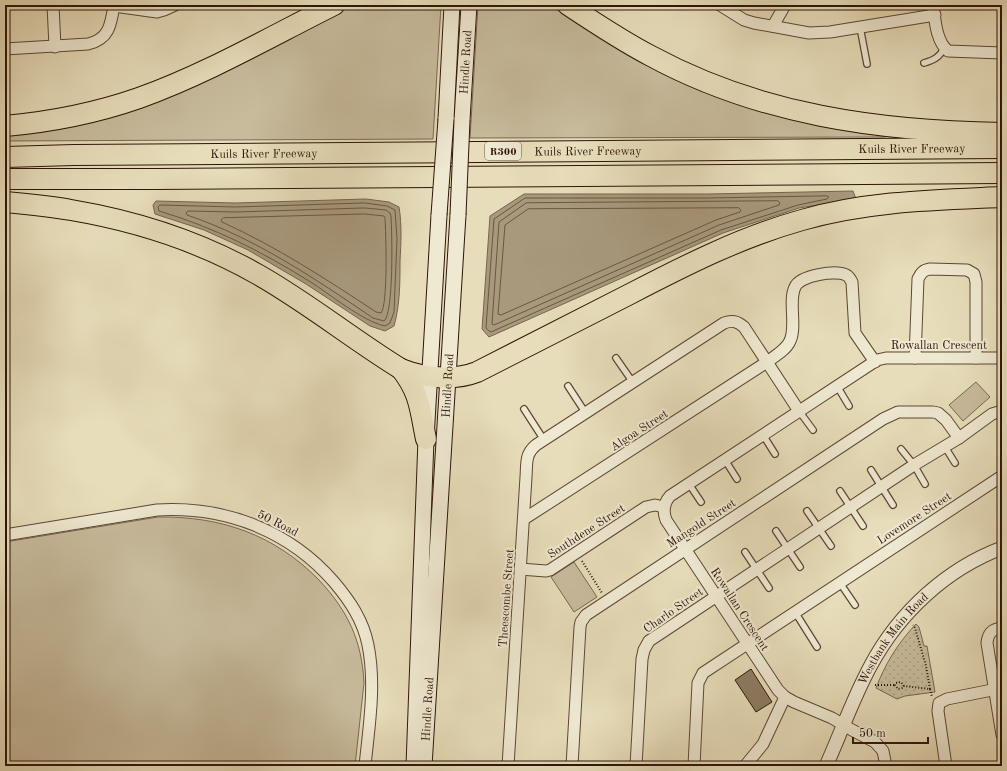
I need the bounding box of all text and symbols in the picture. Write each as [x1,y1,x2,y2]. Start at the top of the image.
street label: Hindle Road [459,30,474,95]
road number: R300 [485,142,521,160]
street label: Kuils River Freeway [858,143,966,156]
street label: Kuils River Freeway [534,146,642,159]
street label: Kuils River Freeway [210,148,318,161]
street label: Rowallan Crescent [891,340,987,352]
street label: Hindle Road [440,353,456,418]
street label: Algoa Street [609,408,670,454]
street label: Lovemore Street [875,490,954,547]
street label: Mangold Street [665,497,738,551]
street label: Southdene Street [546,502,627,561]
street label: 50 Road [255,508,300,539]
street label: Theescombe Street [498,548,516,648]
street label: Rowallan Crescent [708,566,770,653]
street label: Charlo Street [642,586,706,636]
street label: Westbank Main Road [857,591,931,687]
street label: Hindle Road [421,677,436,742]
scale bar [853,719,928,745]
text: 50 m [859,727,886,740]

